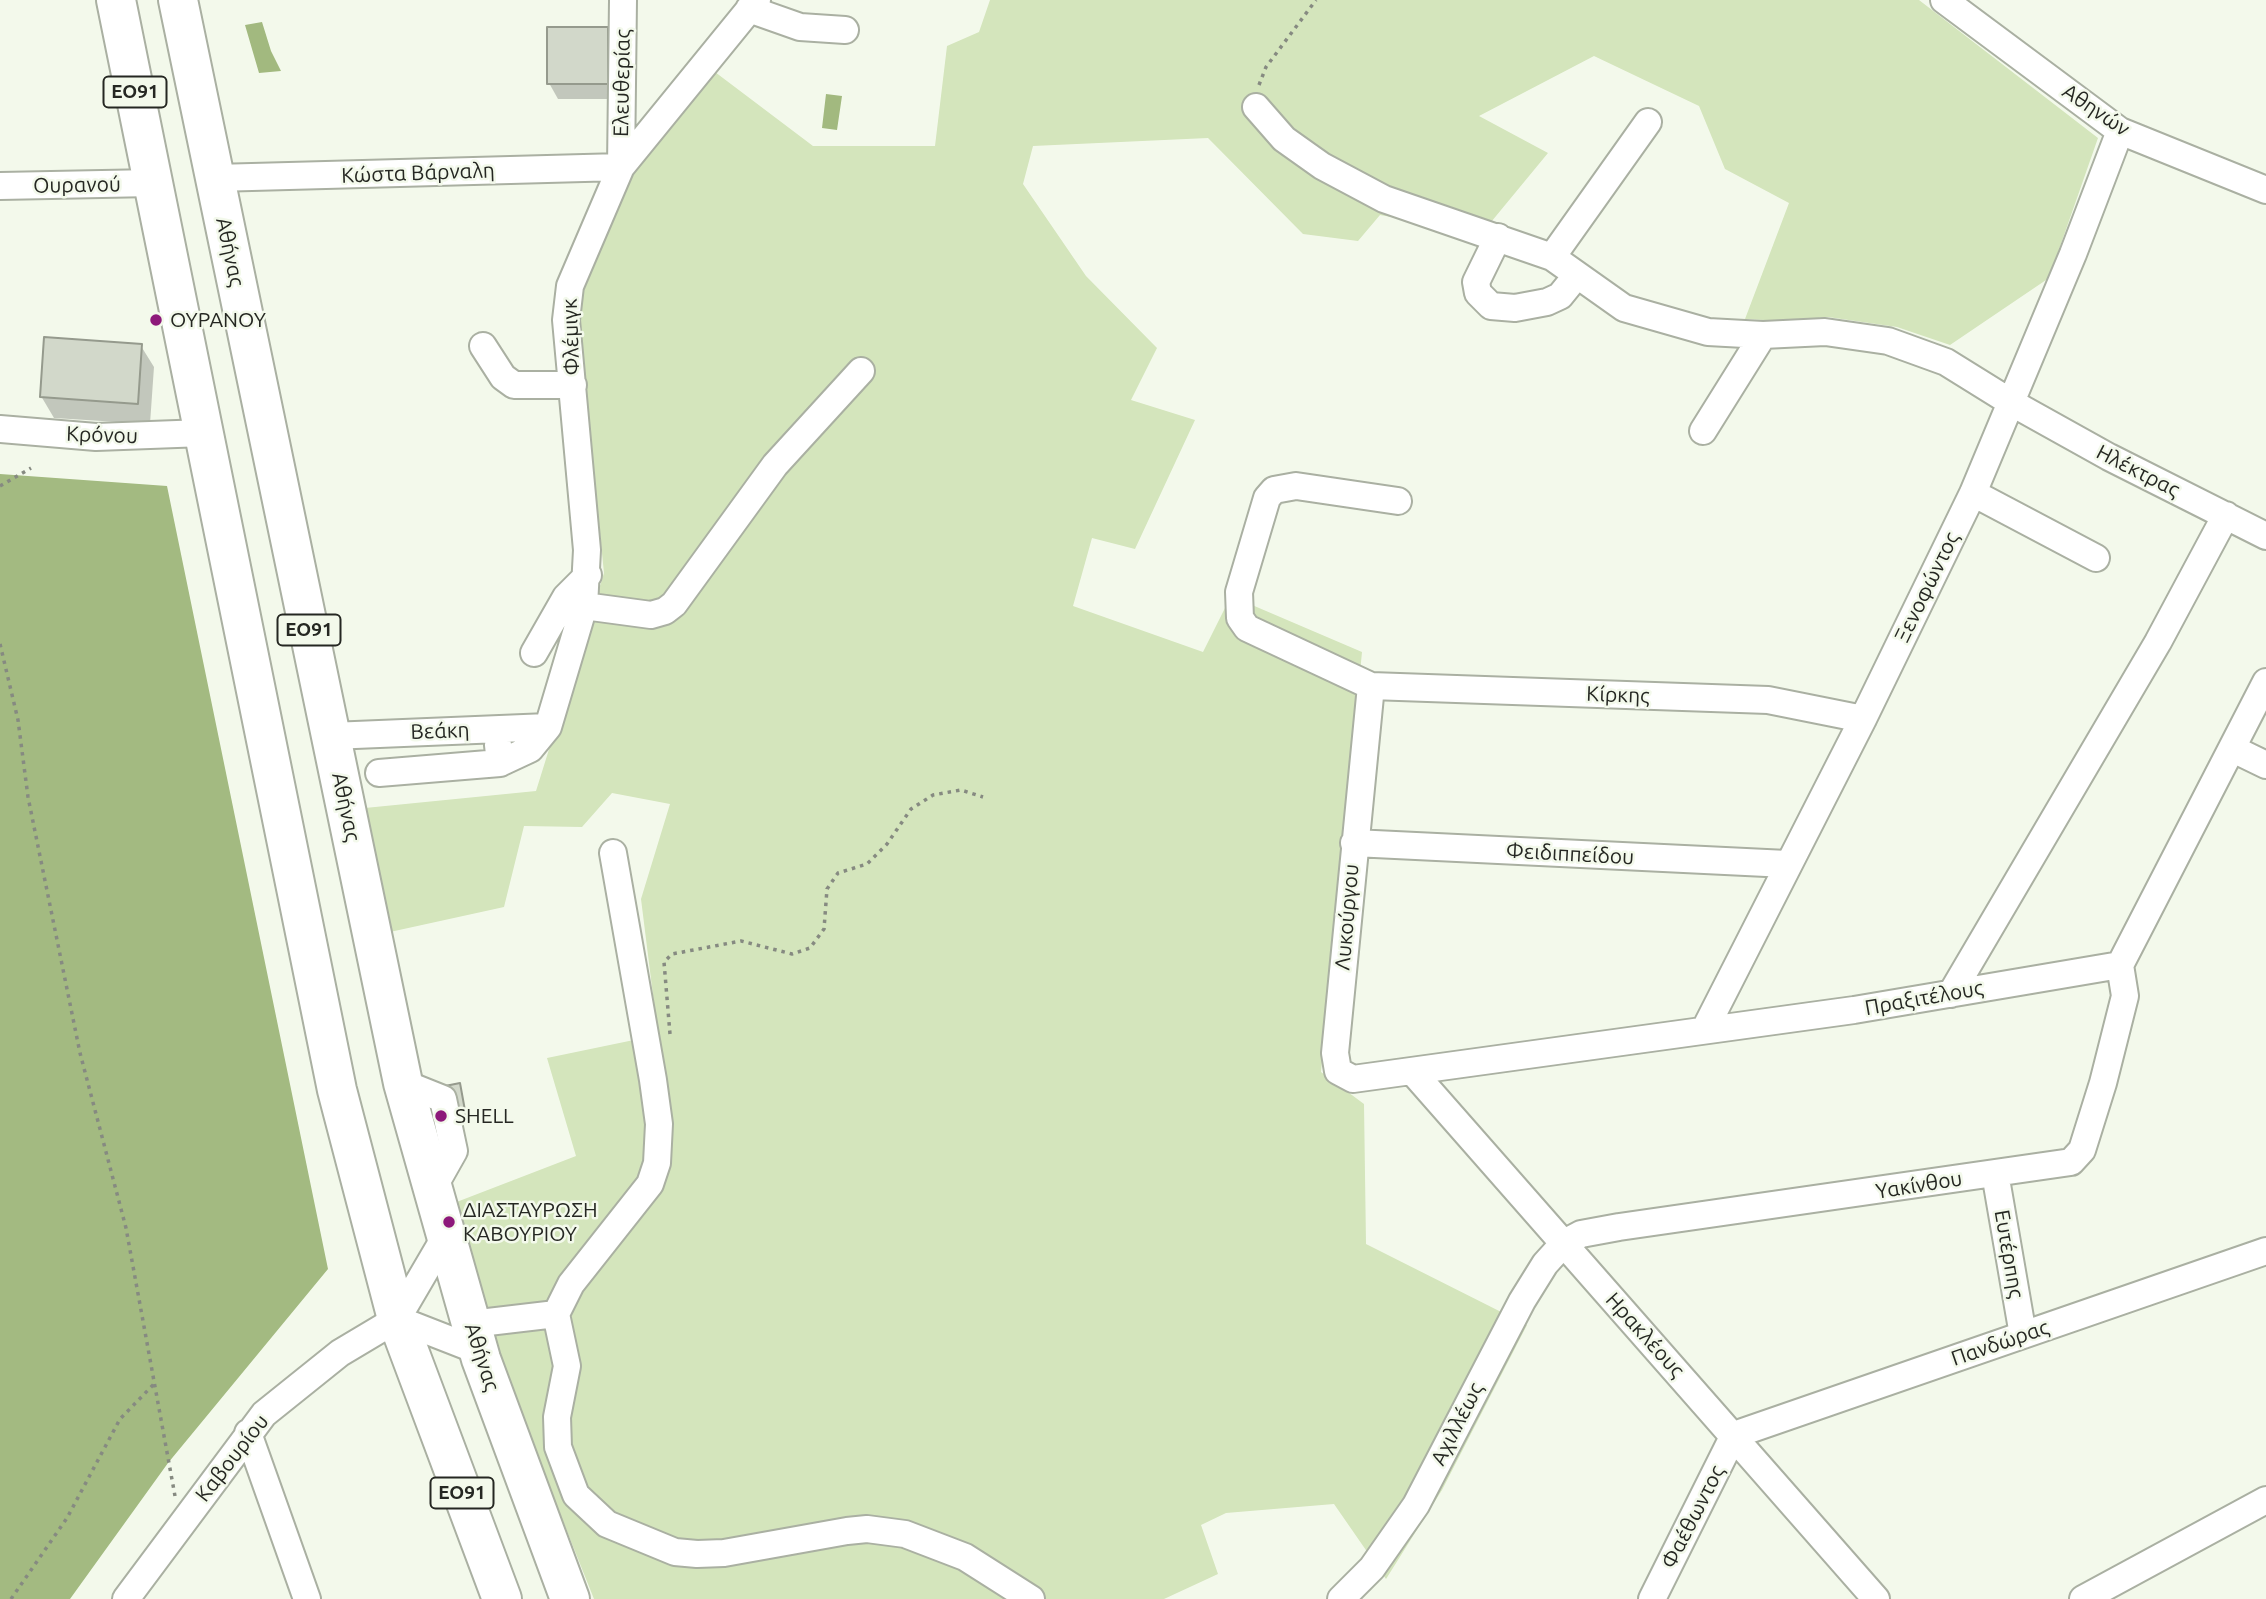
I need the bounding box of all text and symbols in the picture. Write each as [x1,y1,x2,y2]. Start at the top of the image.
street label: Ελευθερίας [608,29,636,137]
road number: ΕΟ91 [104,76,166,108]
street label: Αθηνών [2058,78,2134,142]
street label: Κώστα Βάρναλη [341,158,495,188]
street label: Ουρανού [33,172,121,198]
street label: Αθήνας [210,215,250,289]
street label: Φλέμιγκ [557,298,585,376]
place label: ΟΥΡΑΝΟΥ [170,307,266,333]
marker: ΟΥΡΑΝΟΥ [148,312,164,328]
street label: Κρόνου [66,421,138,449]
street label: Ηλέκτρας [2092,439,2184,503]
street label: Ξενοφώντος [1889,528,1965,646]
road number: ΕΟ91 [278,614,340,646]
street label: Κίρκης [1586,681,1650,709]
street label: Βεάκη [410,717,470,745]
street label: Αθήνας [326,770,366,844]
street label: Φειδιππείδου [1505,838,1635,870]
street label: Λυκούργου [1330,863,1364,971]
street label: Πραξιτέλους [1863,975,1985,1021]
place label: SHELL [455,1103,514,1129]
marker: SHELL [433,1108,449,1124]
street label: Υακίνθου [1874,1166,1964,1204]
place label: ΔΙΑΣΤΑΥΡΩΣΗ ΚΑΒΟΥΡΙΟΥ [463,1197,598,1247]
street label: Ευτέρπης [1989,1208,2029,1300]
marker: ΔΙΑΣΤΑΥΡΩΣΗ ΚΑΒΟΥΡΙΟΥ [441,1214,457,1230]
street label: Ηρακλέους [1600,1287,1690,1383]
street label: Πανδώρας [1948,1315,2052,1371]
street label: Αθήνας [459,1320,505,1394]
street label: Αχιλλέως [1425,1378,1489,1470]
street label: Καβουρίου [190,1409,274,1507]
street label: Φαέθωντος [1656,1461,1730,1573]
road number: ΕΟ91 [430,1478,494,1508]

